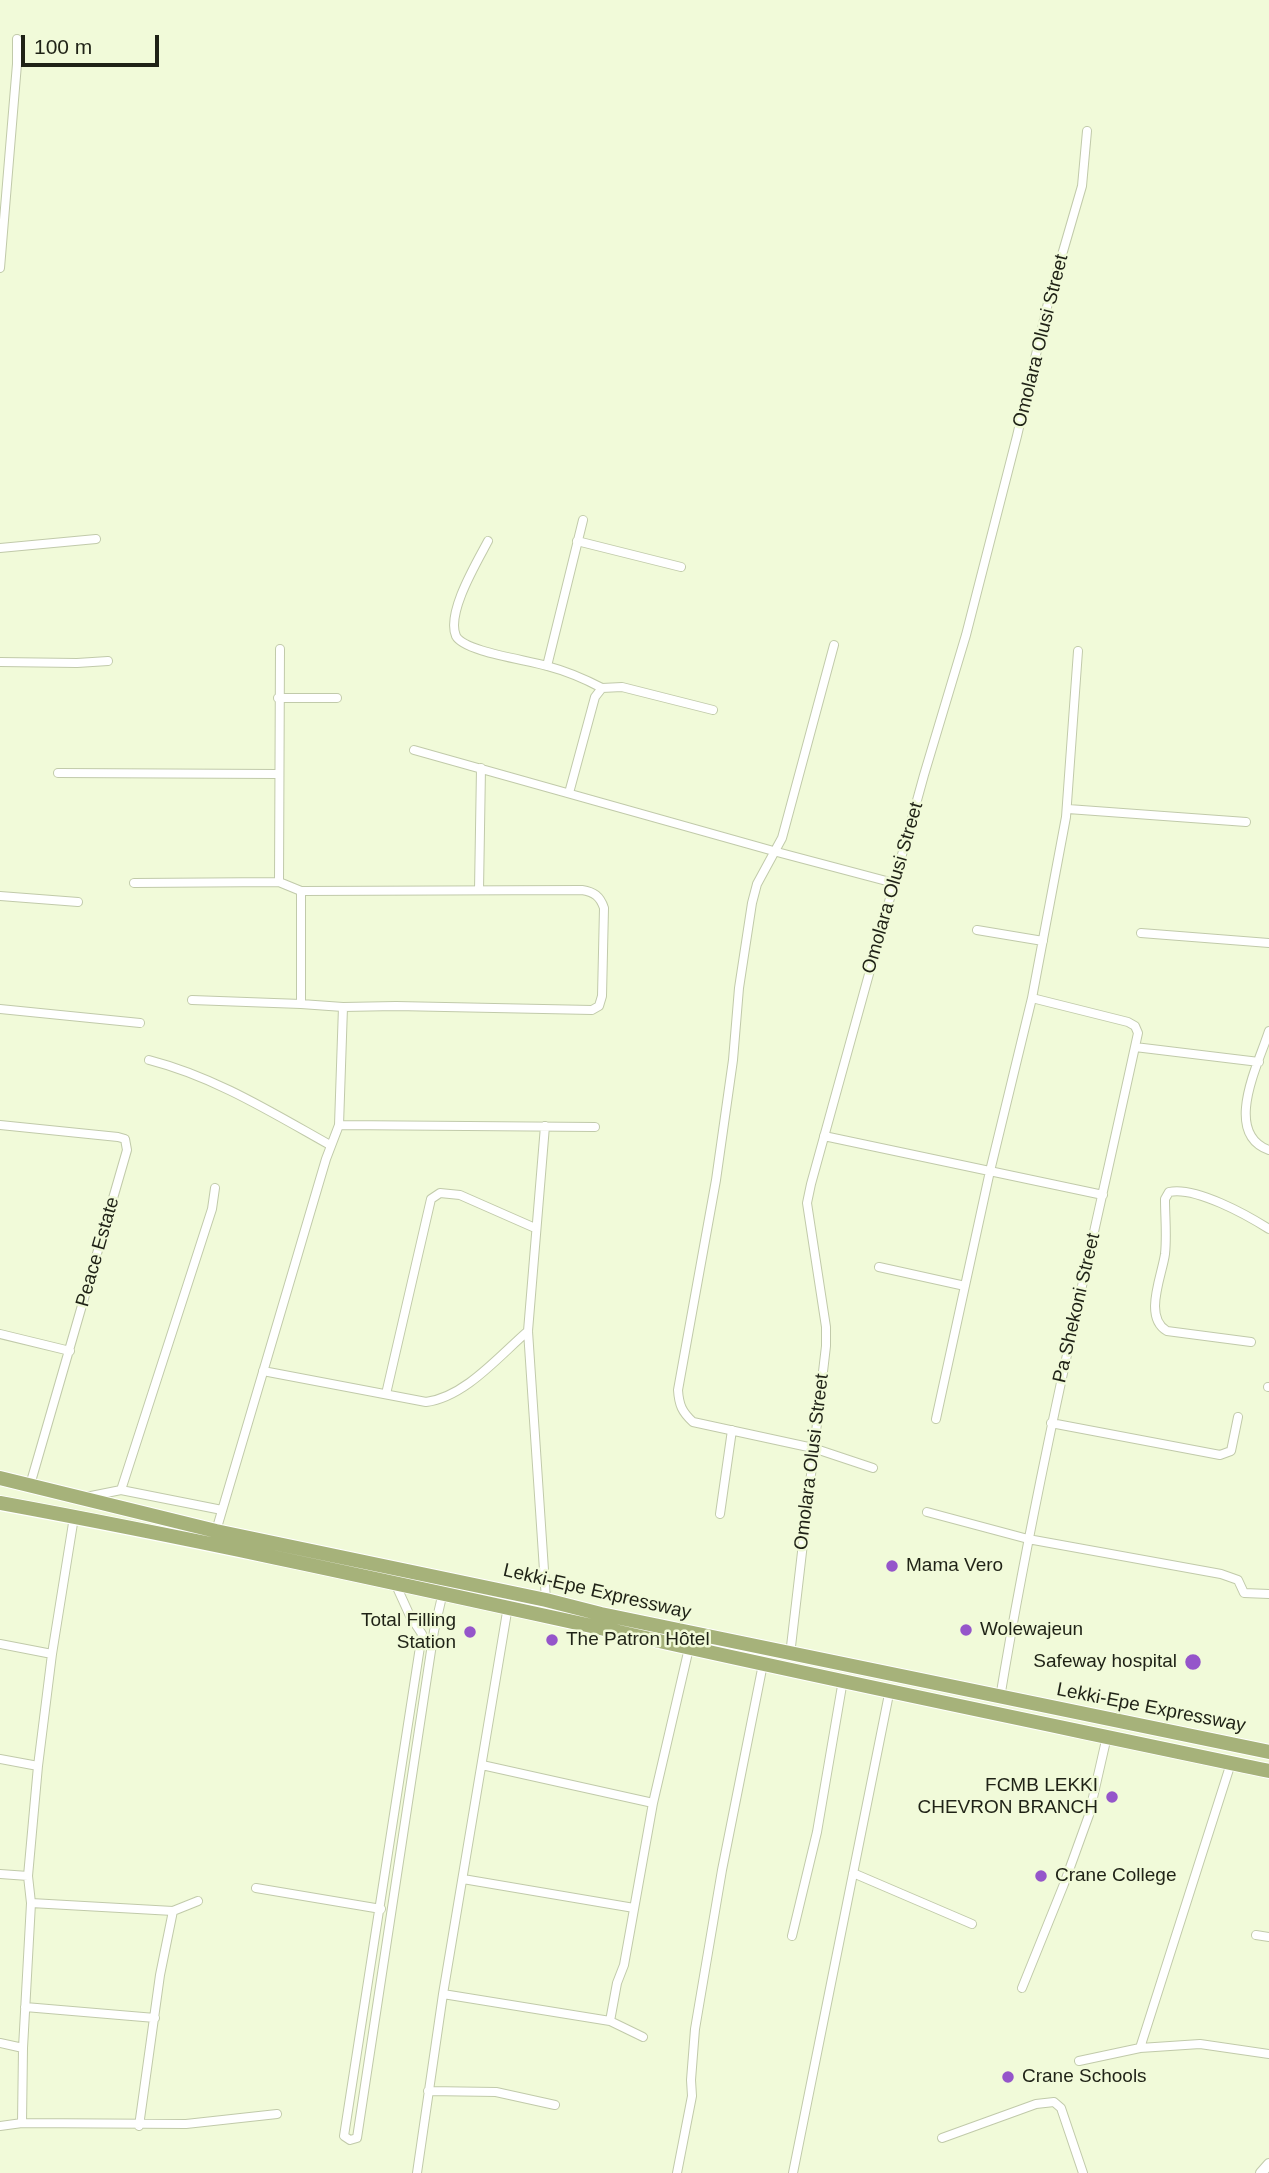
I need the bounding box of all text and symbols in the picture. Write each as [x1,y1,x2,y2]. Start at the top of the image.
scale bar [24,21,163,65]
text: 100 m [34,35,92,58]
street label: Omolara Olusi Street [1008,252,1074,430]
street label: Omolara Olusi Street [858,800,928,976]
street label: Peace Estate [71,1195,125,1309]
street label: Pa Shekoni Street [1049,1231,1105,1385]
street label: Omolara Olusi Street [790,1373,834,1551]
place label: Mama Vero [906,1555,1003,1577]
marker: Mama Vero [884,1558,900,1574]
street label: Lekki-Epe Expressway [501,1559,693,1625]
place label: Total Filling Station [361,1610,456,1654]
place label: Wolewajeun [980,1619,1083,1641]
marker: Wolewajeun [958,1622,974,1638]
marker: Total Filling Station [462,1624,478,1640]
place label: The Patron Hôtel [566,1629,710,1651]
marker: The Patron Hôtel [544,1632,560,1648]
place label: Safeway hospital [1033,1651,1177,1673]
marker: Safeway hospital [1183,1652,1203,1672]
street label: Lekki-Epe Expressway [1054,1678,1248,1738]
place label: FCMB LEKKI CHEVRON BRANCH [917,1775,1098,1819]
marker: FCMB LEKKI CHEVRON BRANCH [1104,1789,1120,1805]
place label: Crane College [1055,1865,1176,1887]
marker: Crane College [1033,1868,1049,1884]
place label: Crane Schools [1022,2066,1147,2088]
marker: Crane Schools [1000,2069,1016,2085]

